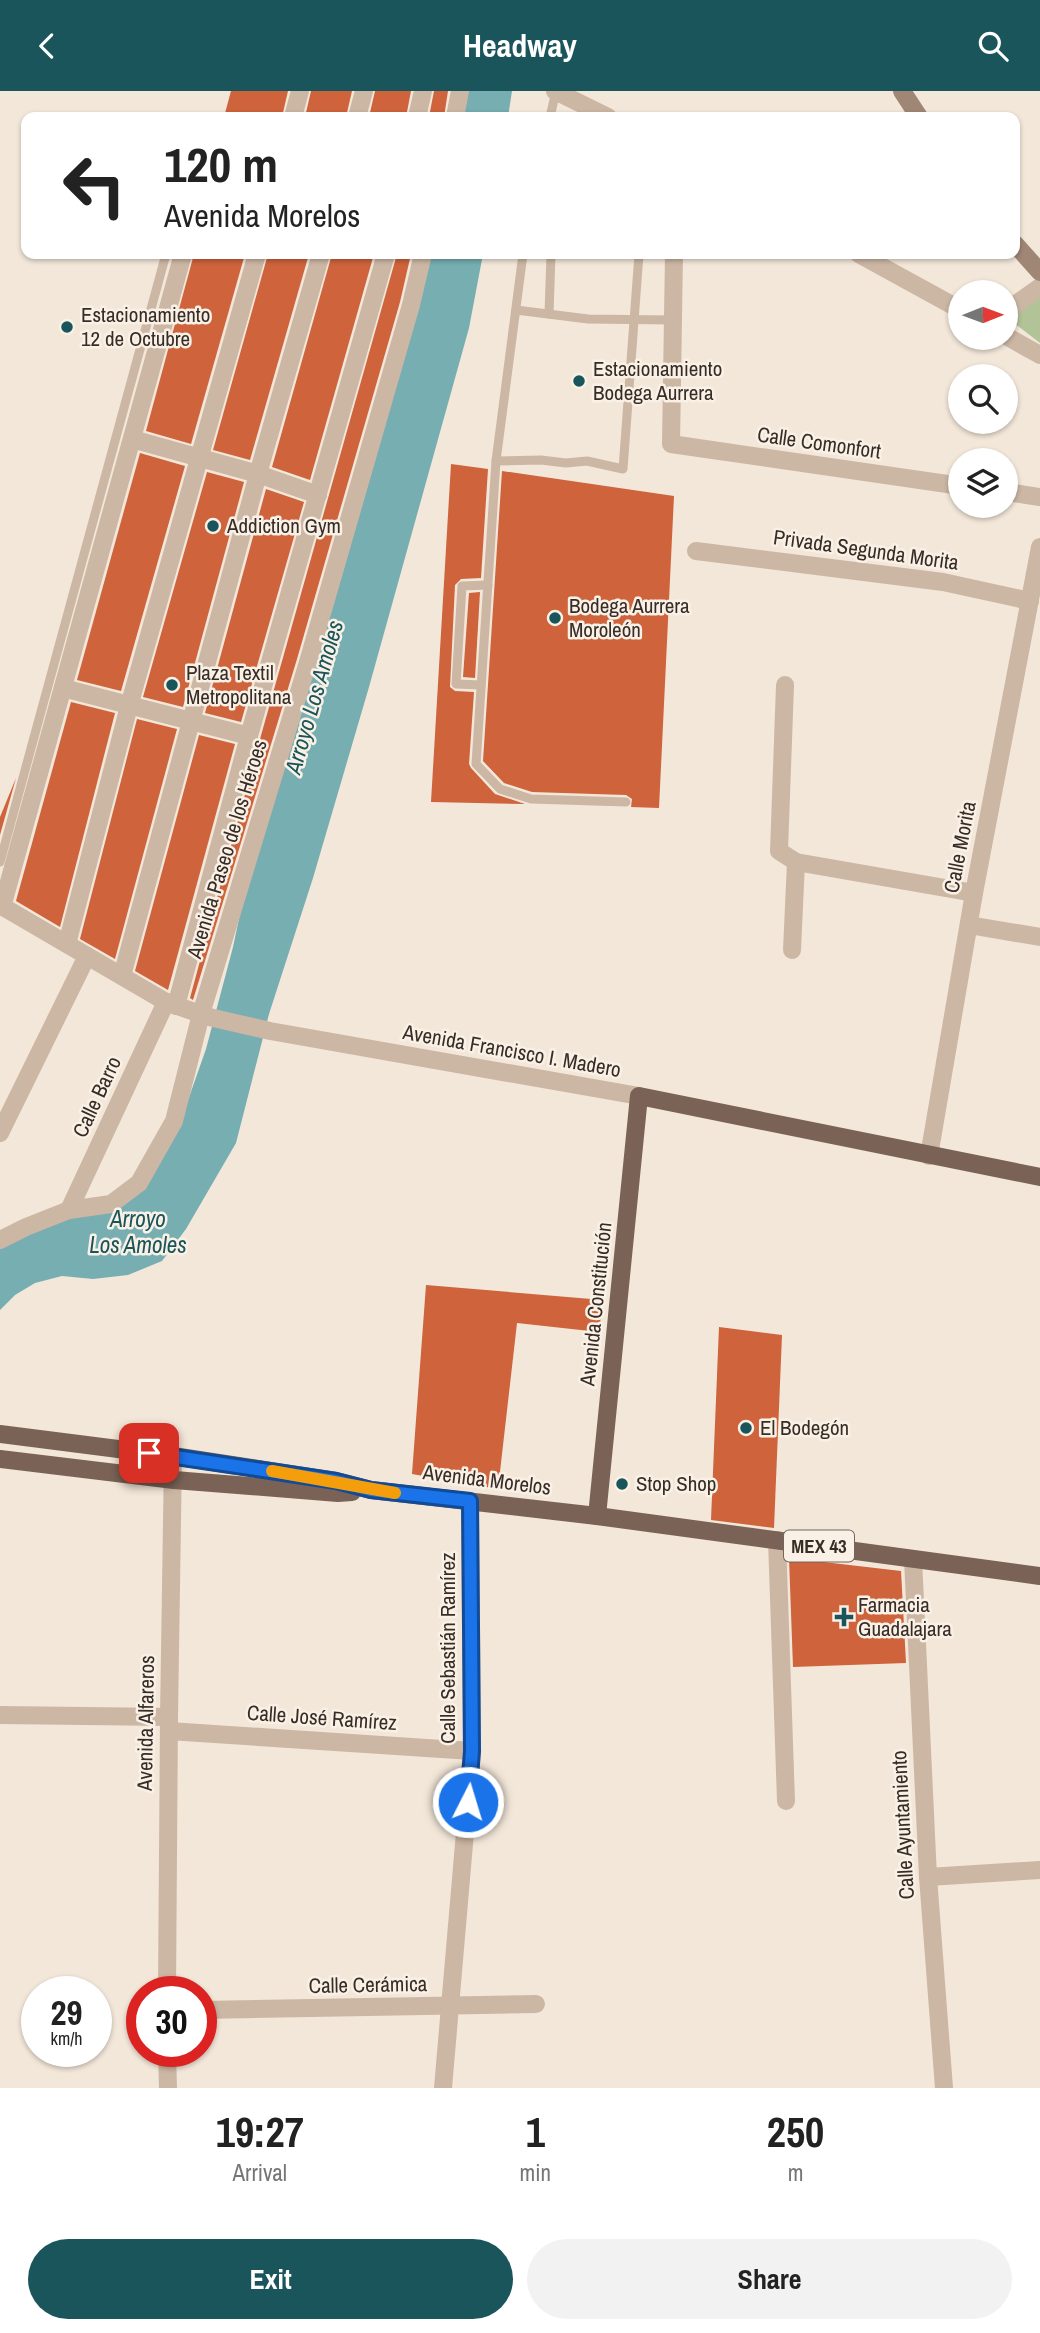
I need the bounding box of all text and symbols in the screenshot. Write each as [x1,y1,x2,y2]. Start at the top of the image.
text: Headway [463,24,577,67]
icon: back [28,27,66,65]
icon: search [974,27,1012,65]
text: 120 m [164,131,278,197]
icon: left [49,140,140,231]
text: Avenida Morelos [164,194,360,237]
north arrow [948,280,1018,350]
map controls [948,280,1018,518]
place label: Estacionamiento 12 de Octubre [81,300,210,353]
marker: Estacionamiento 12 de Octubre [59,319,75,335]
place label: Estacionamiento Bodega Aurrera [593,354,722,407]
button: search [948,364,1018,434]
marker: Estacionamiento Bodega Aurrera [571,373,587,389]
street label: Calle Comonfort [755,419,883,466]
button: layers [948,448,1018,518]
place label: Addiction Gym [226,511,341,540]
marker: Addiction Gym [205,518,221,534]
street label: Privada Segunda Morita [772,522,961,577]
place label: Bodega Aurrera Moroleón [569,591,690,644]
marker: Bodega Aurrera Moroleón [547,610,563,626]
water label: Arroyo Los Amoles [277,617,350,778]
place label: Plaza Textil Metropolitana [186,658,292,711]
marker: Plaza Textil Metropolitana [164,677,180,693]
street label: Avenida Paseo de los Héroes [179,736,274,963]
street label: Calle Morita [936,798,983,895]
street label: Avenida Francisco I. Madero [400,1017,623,1084]
street label: Calle Barro [65,1052,128,1142]
water label: Arroyo Los Amoles [89,1203,187,1260]
street label: Avenida Constitución [572,1221,619,1388]
place label: El Bodegón [760,1413,849,1442]
marker: El Bodegón [738,1420,754,1436]
pin [119,1423,179,1483]
icon: arrive [130,1434,168,1472]
street label: Avenida Morelos [420,1457,553,1502]
place label: Stop Shop [636,1469,716,1498]
marker: Stop Shop [614,1476,630,1492]
road number: MEX 43 [784,1531,854,1561]
street label: Calle Sebastián Ramírez [433,1552,462,1744]
place label: Farmacia Guadalajara [858,1590,952,1643]
marker: Farmacia Guadalajara [836,1609,852,1625]
street label: Avenida Alfareros [130,1655,161,1792]
street label: Calle José Ramírez [246,1698,398,1737]
street label: Calle Ayuntamiento [884,1750,921,1900]
position arrow [431,1765,505,1839]
street label: Calle Cerámica [308,1969,428,2000]
speed limit sign: 30 [126,1976,217,2067]
text: 29 [51,1989,82,2036]
text: km/h [51,2026,83,2051]
text: 19:27 [216,2104,304,2160]
text: 1 [526,2104,545,2160]
text: 250 [767,2104,824,2160]
text: Arrival [233,2157,287,2188]
text: min [520,2157,551,2188]
text: m [788,2157,803,2188]
button: Exit [28,2239,513,2319]
button: Share [527,2239,1012,2319]

